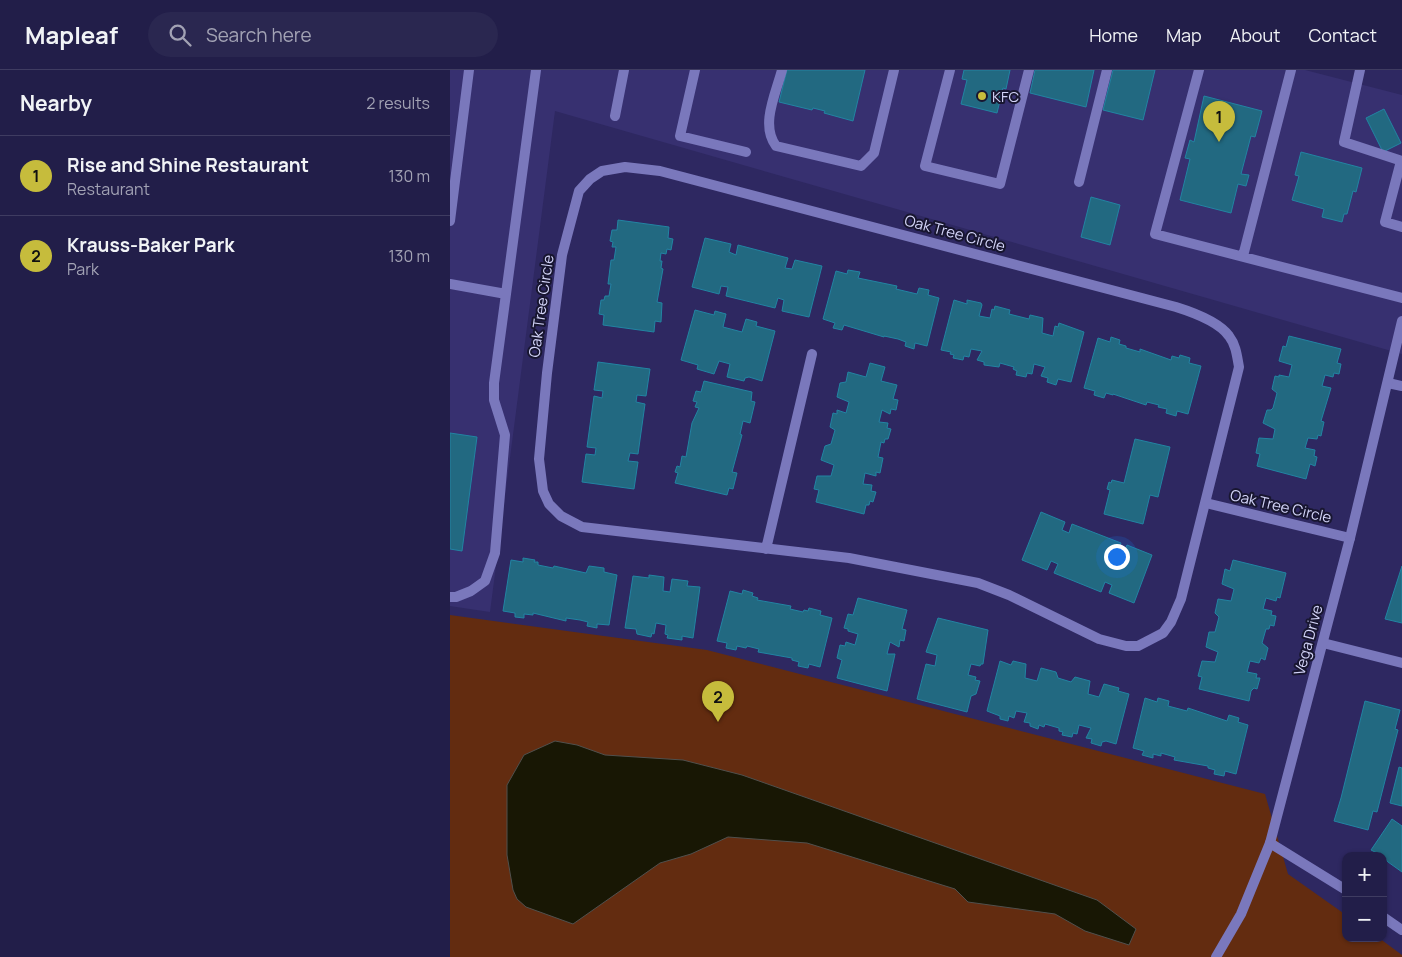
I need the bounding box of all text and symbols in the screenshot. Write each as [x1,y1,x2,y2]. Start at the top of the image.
search box [148,12,498,57]
text: Mapleaf [25,18,118,51]
icon: search [166,21,194,49]
text: Search here [206,22,312,48]
text: Home [1089,23,1138,47]
text: Map [1166,23,1202,47]
text: About [1230,23,1280,47]
text: Contact [1308,23,1377,47]
place label: KFC [992,86,1019,107]
text: Nearby [20,89,92,117]
marker: KFC [976,90,988,102]
text: 2 results [366,92,430,114]
pin: 1 [1203,101,1235,142]
text: Rise and Shine Restaurant [67,152,309,178]
text: 1 [32,165,40,187]
text: 130 m [388,165,430,187]
text: Restaurant [67,178,150,200]
street label: Oak Tree Circle [902,209,1008,257]
text: Krauss-Baker Park [67,232,234,258]
text: 2 [31,245,41,267]
text: 130 m [388,245,430,267]
street label: Oak Tree Circle [523,253,559,359]
text: Park [67,258,99,280]
street label: Oak Tree Circle [1228,484,1334,528]
your location [1104,544,1130,570]
street label: Vega Drive [1289,602,1328,678]
pin: 2 [702,681,734,722]
map controls [1342,852,1387,942]
button: + [1342,852,1387,897]
button: − [1342,897,1387,942]

